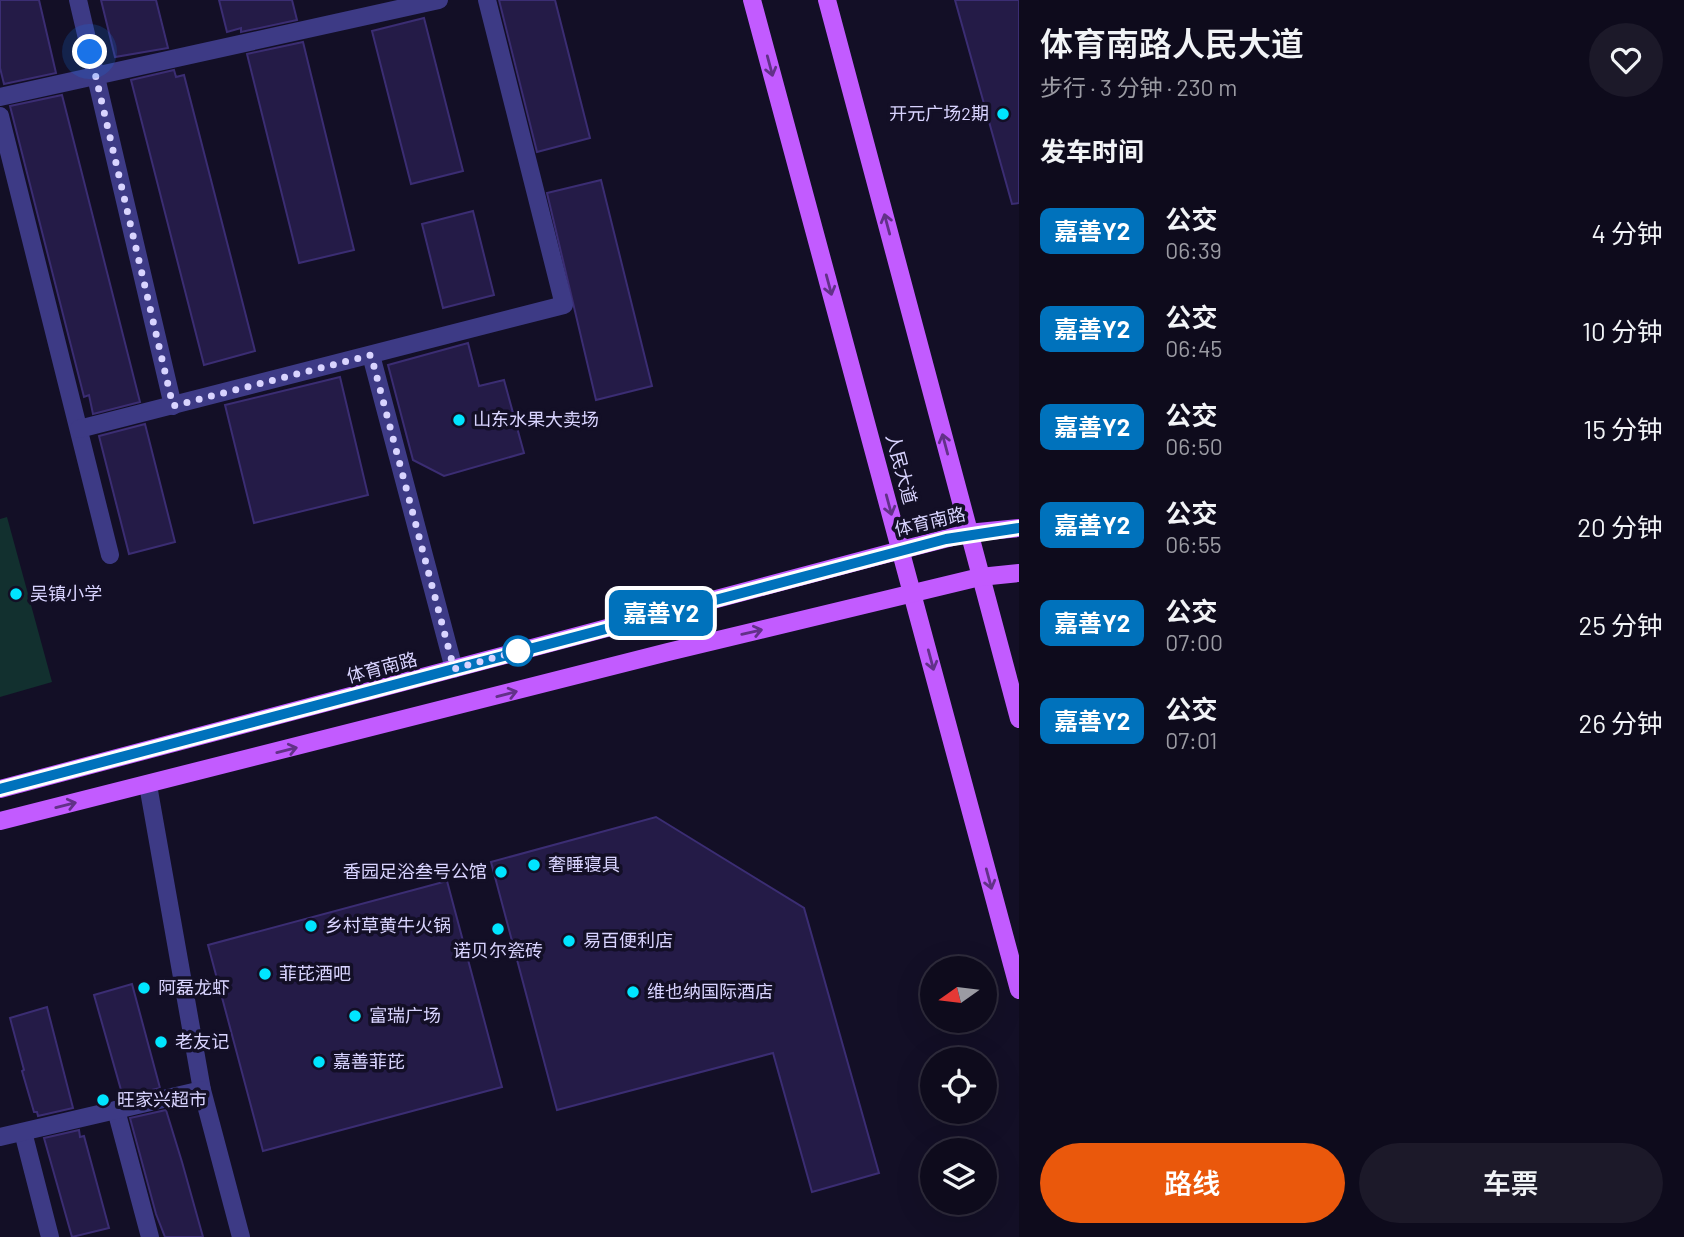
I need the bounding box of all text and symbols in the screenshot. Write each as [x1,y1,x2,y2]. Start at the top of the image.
text: 体育南路人民大道 [1040,23,1304,63]
button: heart [1589,23,1663,97]
your location [72,34,107,69]
one-way arrow [764,55,777,77]
text: 步行 · 3 分钟 · 230 m [1040,73,1237,101]
place label: 开元广场2期 [889,102,989,124]
marker: 开元广场2期 [995,106,1011,122]
text: 发车时间 [1040,135,1144,166]
text: 公交 [1165,203,1217,234]
one-way arrow [879,213,892,235]
text: 嘉善Y2 [1054,216,1130,245]
text: 4 分钟 [1591,217,1663,248]
text: 06:39 [1165,236,1222,264]
one-way arrow [823,274,836,296]
text: 公交 [1165,301,1217,332]
text: 嘉善Y2 [1054,314,1130,343]
text: 10 分钟 [1582,315,1663,346]
text: 06:45 [1165,334,1222,362]
text: 公交 [1165,399,1217,430]
place label: 山东水果大卖场 [473,408,599,430]
marker: 山东水果大卖场 [451,412,467,428]
text: 嘉善Y2 [1054,412,1130,441]
text: 15 分钟 [1583,413,1663,444]
street label: 人民大道 [882,431,922,506]
text: 06:50 [1165,432,1223,460]
one-way arrow [938,433,951,455]
one-way arrow [883,493,896,516]
text: 公交 [1165,497,1217,528]
street label: 体育南路 [892,502,967,540]
text: 嘉善Y2 [1054,510,1130,539]
text: 20 分钟 [1577,511,1663,542]
text: 06:55 [1165,530,1222,558]
place label: 吴镇小学 [30,582,102,604]
marker: 吴镇小学 [8,586,24,602]
line badge: 嘉善Y2 [612,590,710,636]
text: 公交 [1165,595,1217,626]
text: 嘉善Y2 [623,598,699,627]
text: 嘉善Y2 [1054,608,1130,637]
text: 25 分钟 [1578,609,1663,640]
one-way arrow [740,625,763,638]
text: 07:00 [1165,628,1223,656]
unlabelled marker [503,636,533,666]
street label: 体育南路 [344,647,419,687]
one-way arrow [925,648,938,670]
one-way arrow [496,687,518,700]
text: 公交 [1165,693,1217,724]
text: 嘉善Y2 [1054,706,1130,735]
text: 26 分钟 [1578,707,1663,738]
text: 07:01 [1165,726,1217,754]
one-way arrow [275,743,298,757]
one-way arrow [54,798,77,811]
place label: 奢睡寝具 [548,853,620,875]
marker: 奢睡寝具 [526,857,542,873]
place label: 香园足浴叁号公馆 [343,860,487,882]
marker: 香园足浴叁号公馆 [493,864,509,880]
one-way arrow [984,868,997,890]
place label: 乡村草黄牛火锅 [325,914,451,936]
marker: 乡村草黄牛火锅 [303,918,319,934]
marker: 诺贝尔瓷砖 [490,921,506,937]
place label: 易百便利店 [583,929,673,951]
marker: 易百便利店 [561,933,577,949]
place label: 诺贝尔瓷砖 [453,939,543,961]
north arrow [920,956,998,1032]
map controls [920,956,997,1215]
place label: 菲芘酒吧 [279,962,351,984]
marker: 菲芘酒吧 [257,966,273,982]
place label: 阿磊龙虾 [158,976,230,998]
marker: 阿磊龙虾 [136,980,152,996]
place label: 维也纳国际酒店 [647,980,773,1002]
marker: 维也纳国际酒店 [625,984,641,1000]
place label: 富瑞广场 [369,1004,441,1026]
marker: 富瑞广场 [347,1008,363,1024]
place label: 老友记 [175,1030,229,1052]
marker: 老友记 [153,1034,169,1050]
button: locate [920,1047,997,1124]
place label: 嘉善菲芘 [333,1050,405,1072]
marker: 嘉善菲芘 [311,1054,327,1070]
place label: 旺家兴超市 [117,1088,207,1110]
marker: 旺家兴超市 [95,1092,111,1108]
button: layers [920,1138,997,1215]
button: 路线 [1040,1143,1345,1223]
button: 车票 [1359,1143,1663,1223]

